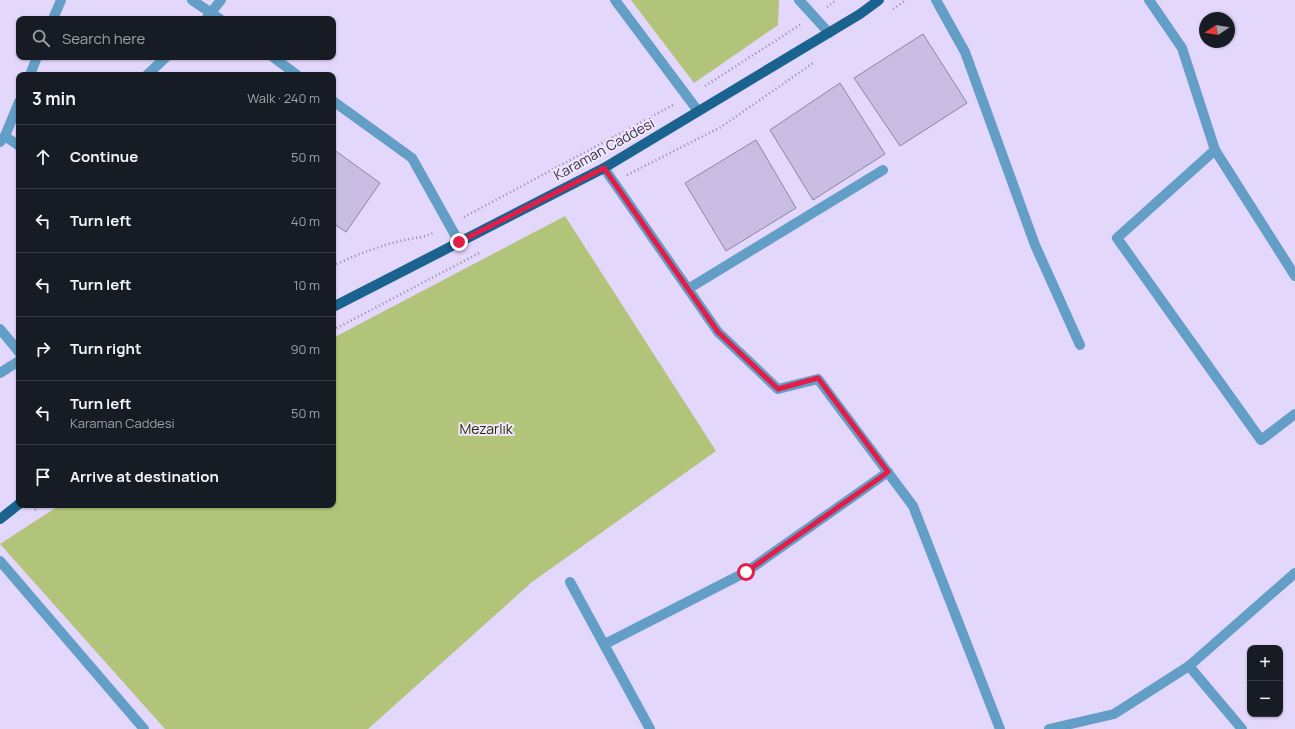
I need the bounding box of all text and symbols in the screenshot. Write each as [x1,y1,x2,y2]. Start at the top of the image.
north arrow [1199,12,1235,48]
search box [16,16,336,60]
icon: search [30,27,52,49]
text: Search here [62,28,145,49]
text: 3 min [32,87,76,110]
text: Walk · 240 m [247,89,320,107]
street label: Karaman Caddesi [550,113,658,184]
icon: ahead [32,146,54,168]
text: Continue [70,146,138,167]
text: 50 m [291,148,320,166]
icon: left [32,210,54,232]
text: Turn left [70,210,132,231]
text: 40 m [291,212,320,230]
route end [450,233,468,251]
icon: left [32,274,54,296]
text: Turn left [70,274,132,295]
text: 10 m [293,276,320,294]
icon: right [32,338,54,360]
text: Turn right [70,338,141,359]
text: 90 m [290,340,320,358]
text: Turn left [70,393,132,414]
icon: left [32,402,54,424]
text: 50 m [291,404,320,422]
text: Karaman Caddesi [70,414,175,432]
park label: Mezarlık [459,419,514,438]
icon: arrive [32,466,54,488]
text: Arrive at destination [70,466,219,487]
route start [737,563,755,581]
map controls [1247,645,1283,717]
button: + [1247,645,1283,681]
button: − [1247,681,1283,717]

